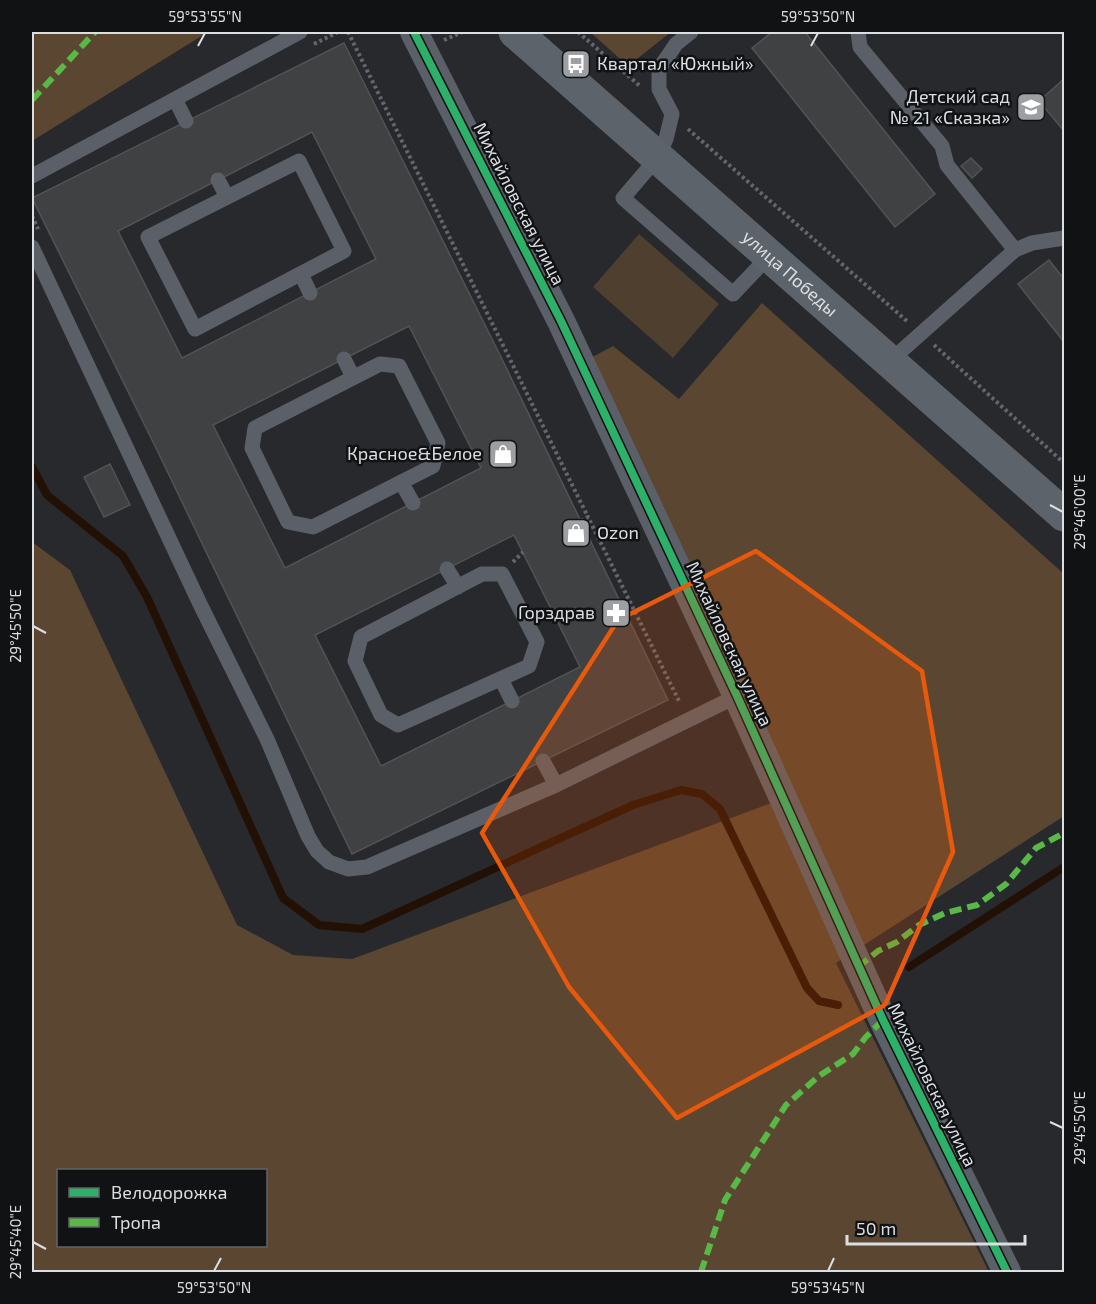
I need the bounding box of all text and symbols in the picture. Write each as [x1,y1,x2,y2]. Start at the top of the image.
text: 59°53'55"N [168,7,242,25]
text: 59°53'50"N [781,7,855,25]
bus stop icon: Квартал «Южный» [560,48,592,80]
place label: Квартал «Южный» [597,52,753,74]
place label: Детский сад № 21 «Сказка» [890,85,1010,128]
school or university icon: Детский сад № 21 «Сказка» [1015,91,1047,123]
street label: Михайловская улица [469,119,570,288]
street label: улица Победы [738,225,843,321]
shop icon: Красное&Белое [487,438,519,470]
place label: Красное&Белое [347,442,482,464]
text: 29°46'00"E [1070,474,1088,550]
shop icon: Ozon [560,517,592,549]
place label: Ozon [597,521,639,543]
street label: Михайловская улица [682,558,778,729]
text: 29°45'50"E [6,589,24,663]
pharmacy icon: Горздрав [600,597,632,629]
place label: Горздрав [518,601,595,623]
street label: Михайловская улица [884,999,982,1170]
text: 29°45'50"E [1070,1091,1088,1165]
legend [57,1169,267,1247]
text: Велодорожка [111,1181,227,1203]
text: 29°45'40"E [6,1205,24,1279]
scale bar [847,1208,1026,1246]
text: Тропа [111,1211,161,1233]
text: 50 m [856,1217,896,1239]
text: 59°53'50"N [177,1278,251,1296]
text: 59°53'45"N [791,1278,865,1296]

